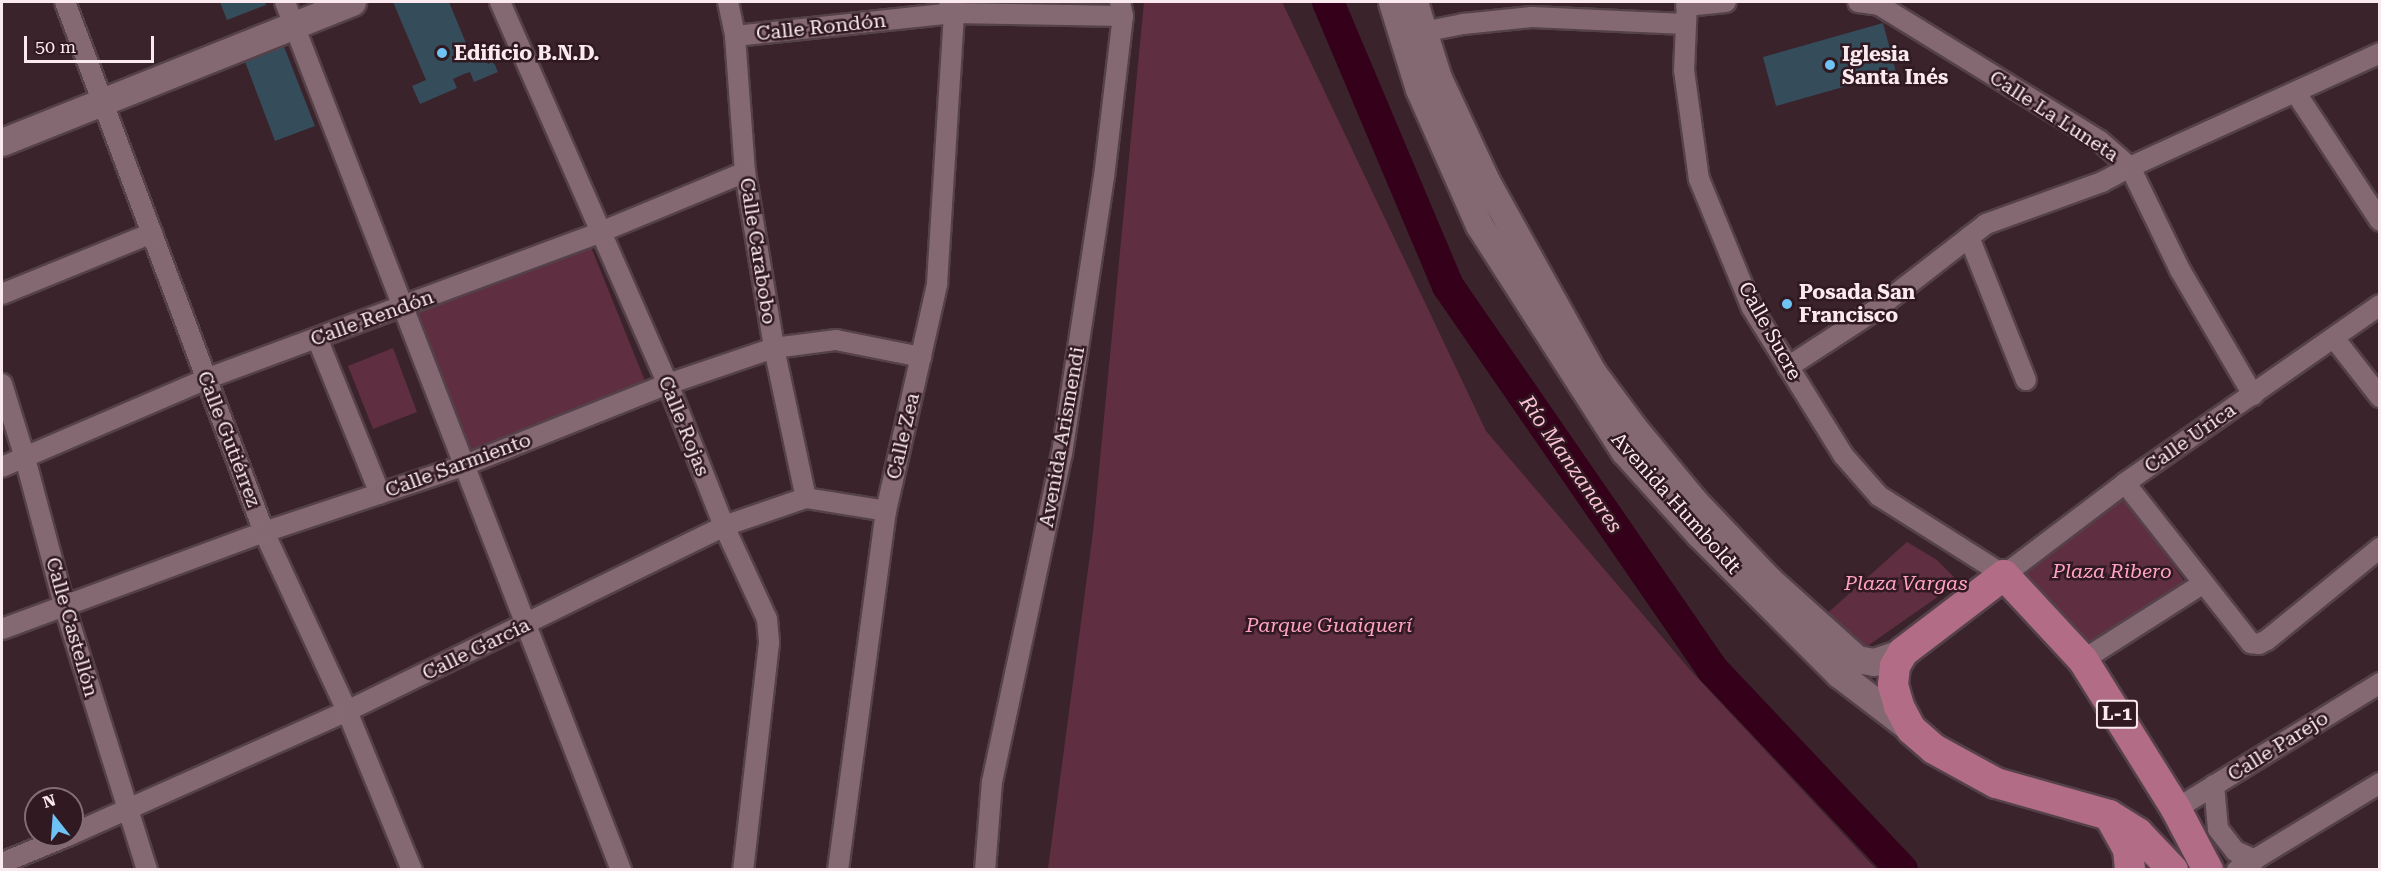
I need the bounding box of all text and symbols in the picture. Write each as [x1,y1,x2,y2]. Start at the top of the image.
street label: Calle Rondón [755,8,887,46]
scale bar [27,24,158,62]
text: 50 m [35,36,76,57]
place label: Edificio B.N.D. [454,41,599,65]
place label: Iglesia Santa Inés [1842,42,1948,89]
marker: Edificio B.N.D. [435,46,449,60]
marker: Iglesia Santa Inés [1823,58,1837,72]
street label: Calle La Luneta [1985,65,2123,167]
street label: Calle Carabobo [735,176,781,326]
street label: Calle Sucre [1733,278,1807,384]
place label: Posada San Francisco [1799,280,1915,327]
street label: Calle Rendón [307,285,437,351]
marker: Posada San Francisco [1780,297,1794,311]
street label: Avenida Arismendi [1034,345,1090,529]
street label: Calle Gutiérrez [192,368,266,510]
street label: Calle Rojas [653,373,715,479]
street label: Calle Zea [881,390,925,482]
water label: Río Manzanares [1514,391,1628,537]
street label: Calle Urica [2140,398,2240,478]
street label: Avenida Humboldt [1606,427,1746,579]
street label: Calle Sarmiento [382,428,534,502]
street label: Calle Castellón [41,555,103,699]
park label: Plaza Ribero [2052,559,2172,583]
park label: Plaza Vargas [1844,571,1968,595]
street label: Calle García [418,613,534,685]
park label: Parque Guaiquerí [1246,613,1412,637]
road number: L-1 [2094,699,2140,729]
street label: Calle Parejo [2223,706,2333,786]
north arrow [24,787,84,847]
text: N [40,790,58,812]

